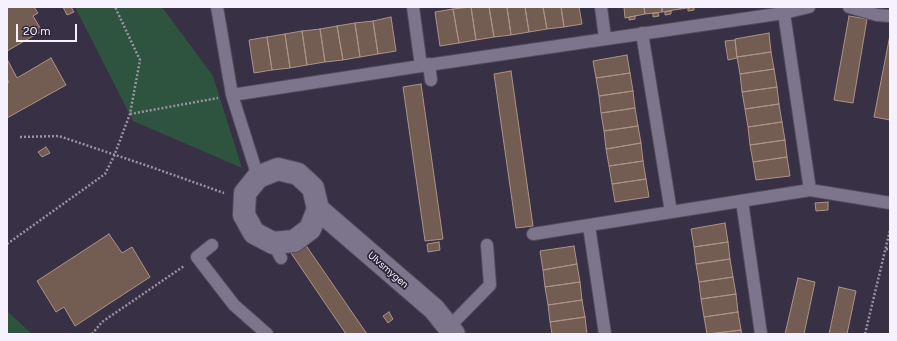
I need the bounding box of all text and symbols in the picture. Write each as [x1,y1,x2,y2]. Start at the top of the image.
scale bar [18,16,79,42]
text: 20 m [23,24,51,38]
street label: Ulvsmygen [365,249,411,291]

